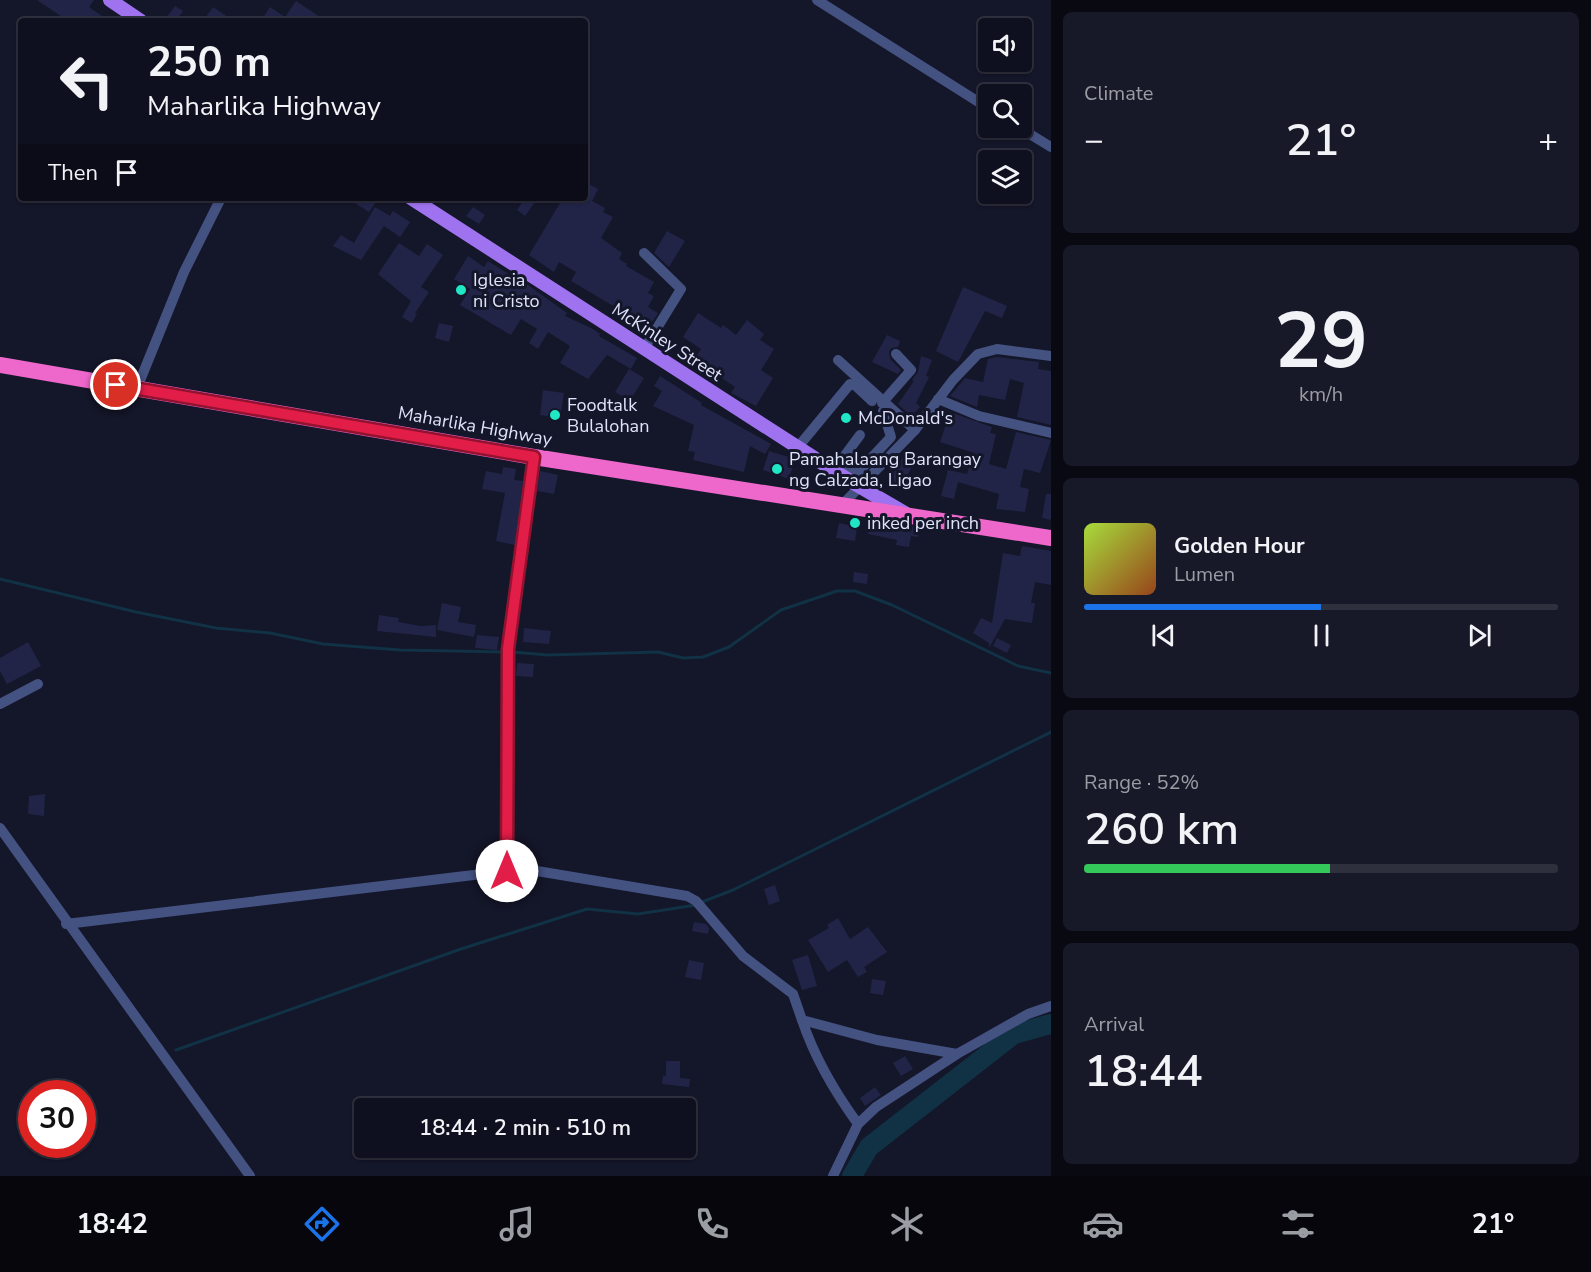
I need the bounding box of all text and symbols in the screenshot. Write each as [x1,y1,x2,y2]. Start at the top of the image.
map controls [978,18,1032,204]
button: sound [978,18,1032,72]
text: 250 m [147,34,271,91]
icon: left [48,42,126,120]
text: Climate [1084,80,1153,107]
button: search [978,84,1032,138]
text: Maharlika Highway [147,88,381,125]
text: 21° [1286,110,1356,171]
text: − [1084,118,1104,163]
text: + [1538,118,1558,163]
button: layers [978,150,1032,204]
icon: arrive [110,156,143,189]
text: Then [48,158,98,188]
place label: Iglesia ni Cristo [473,268,540,313]
marker: Iglesia ni Cristo [454,283,468,297]
text: 29 [1274,288,1368,395]
street label: McKinley Street [607,297,727,387]
pin [90,359,141,410]
icon: arrive [99,368,132,401]
text: km/h [1299,381,1343,408]
place label: Foodtalk Bulalohan [567,393,649,438]
street label: Maharlika Highway [396,401,555,451]
place label: McDonald's [858,406,953,430]
marker: Foodtalk Bulalohan [548,408,562,422]
marker: McDonald's [839,411,853,425]
place label: Pamahalaang Barangay ng Calzada, Ligao [789,447,982,492]
marker: Pamahalaang Barangay ng Calzada, Ligao [770,462,784,476]
place label: inked per inch [867,511,979,535]
marker: inked per inch [848,516,862,530]
text: Golden Hour [1174,531,1305,561]
text: Lumen [1174,561,1235,588]
icon: previous [1147,619,1180,652]
icon: pause [1305,619,1338,652]
icon: next [1463,619,1496,652]
text: Range · 52% [1084,769,1199,796]
text: 260 km [1084,799,1239,860]
position arrow [475,839,539,903]
text: Arrival [1084,1011,1144,1038]
text: 18:44 [1084,1041,1203,1102]
speed limit sign: 30 [18,1080,96,1158]
text: 18:44 · 2 min · 510 m [419,1113,631,1143]
icon: directions [301,1203,343,1245]
icon: music [496,1203,538,1245]
icon: phone [691,1203,733,1245]
icon: climate [886,1203,928,1245]
icon: car [1082,1203,1124,1245]
icon: filters [1277,1203,1319,1245]
text: 18:42 [77,1206,148,1243]
text: 21° [1472,1206,1514,1243]

